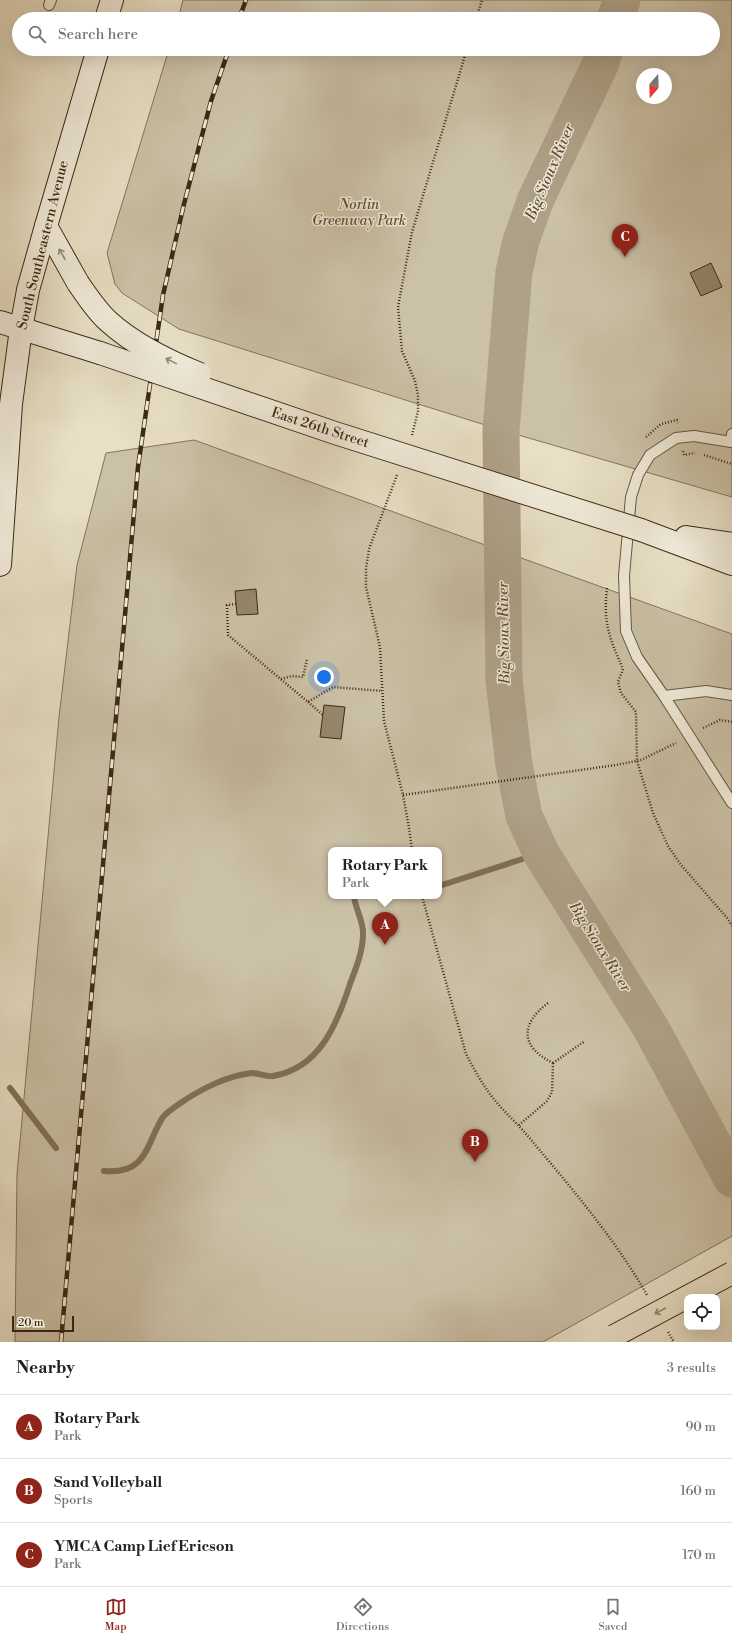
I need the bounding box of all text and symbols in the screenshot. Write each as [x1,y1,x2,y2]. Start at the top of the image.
search box [12,12,720,56]
icon: search [26,23,48,45]
text: Search here [58,25,138,44]
north arrow [636,68,672,104]
water label: Big Sioux River [521,120,579,224]
street label: South Southeastern Avenue [13,159,73,331]
park label: Norlin Greenway Park [312,196,406,230]
pin: C [612,224,638,257]
one-way arrow [57,248,65,260]
one-way arrow [165,357,177,364]
street label: East 26th Street [269,404,371,452]
water label: Big Sioux River [494,581,514,686]
your location [314,667,334,687]
popup [328,847,442,899]
text: Rotary Park [342,856,428,875]
text: Park [342,875,369,891]
water label: Big Sioux River [564,898,636,996]
pin: A [372,912,398,945]
pin: B [462,1129,488,1162]
map controls [684,1294,720,1330]
button: locate [684,1294,720,1330]
one-way arrow [655,1307,667,1315]
scale bar [12,1314,74,1333]
text: 20 m [18,1316,43,1330]
text: Nearby [16,1357,75,1379]
text: 3 results [667,1360,716,1376]
text: Rotary Park [54,1409,140,1428]
text: A [24,1419,34,1435]
text: 90 m [685,1419,716,1435]
text: Park [54,1428,81,1444]
text: Sand Volleyball [54,1473,162,1492]
text: B [24,1483,34,1499]
text: 160 m [680,1483,716,1499]
text: Sports [54,1492,93,1508]
text: YMCA Camp Lief Ericson [54,1537,234,1556]
text: C [24,1547,34,1563]
text: 170 m [682,1547,716,1563]
text: Park [54,1556,81,1572]
tab: Map [105,1596,127,1634]
tab: Directions [336,1596,389,1634]
tab: Saved [598,1596,627,1634]

